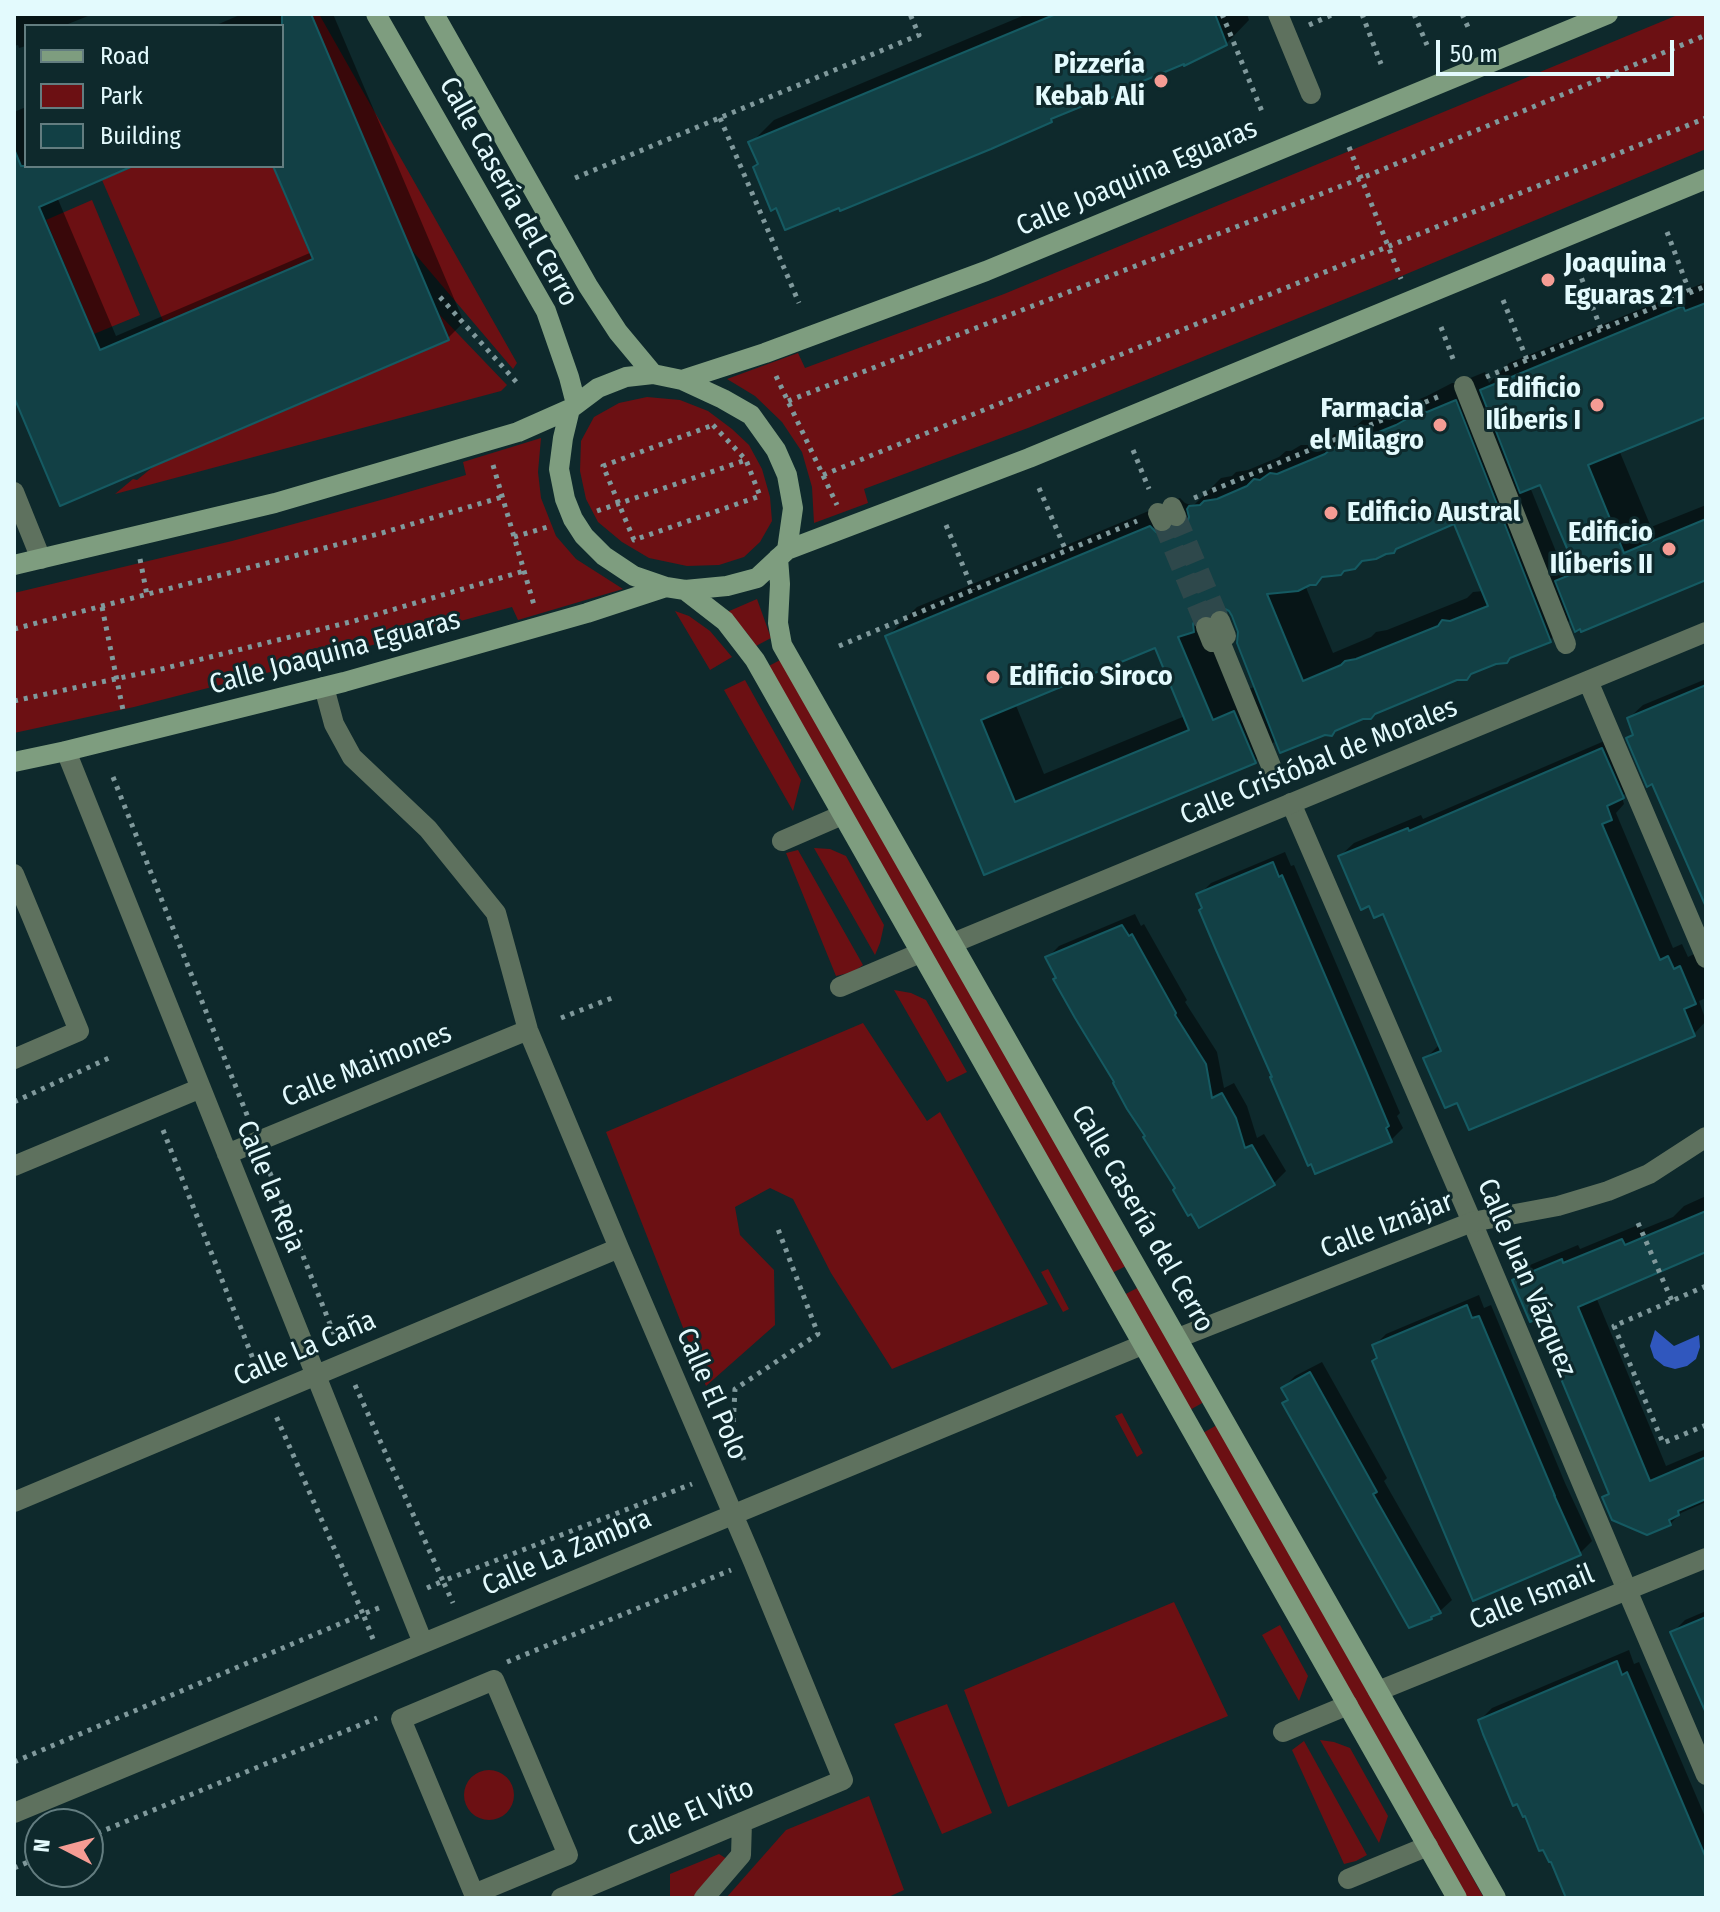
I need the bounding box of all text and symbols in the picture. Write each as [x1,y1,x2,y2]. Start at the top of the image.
legend [24,24,284,168]
scale bar [1440,24,1678,74]
text: 50 m [1450,40,1498,68]
text: Road [100,42,150,70]
place label: Pizzería Kebab Ali [1035,48,1145,114]
street label: Calle Casería del Cerro [431,72,585,312]
marker: Pizzería Kebab Ali [1152,72,1170,90]
text: Park [100,82,143,110]
street label: Calle Joaquina Eguaras [1012,112,1262,244]
text: Building [100,122,181,150]
place label: Joaquina Eguaras 21 [1564,247,1684,313]
marker: Joaquina Eguaras 21 [1539,271,1557,289]
place label: Edificio Ilíberis I [1485,372,1581,438]
place label: Farmacia el Milagro [1309,392,1424,458]
marker: Edificio Ilíberis I [1588,396,1606,414]
marker: Farmacia el Milagro [1431,416,1449,434]
place label: Edificio Austral [1347,496,1520,530]
marker: Edificio Austral [1322,504,1340,522]
place label: Edificio Ilíberis II [1550,516,1653,582]
marker: Edificio Ilíberis II [1660,540,1678,558]
street label: Calle Joaquina Eguaras [206,603,464,703]
place label: Edificio Siroco [1009,660,1173,694]
marker: Edificio Siroco [984,668,1002,686]
street label: Calle Cristóbal de Morales [1175,691,1463,833]
street label: Calle Maimones [277,1017,457,1115]
street label: Calle Casería del Cerro [1063,1099,1221,1339]
street label: Calle la Reja [228,1116,312,1258]
street label: Calle Juan Vázquez [1469,1174,1583,1382]
street label: Calle Iznájar [1316,1185,1458,1267]
street label: Calle La Caña [229,1304,381,1394]
street label: Calle El Polo [668,1323,754,1465]
street label: Calle La Zambra [477,1502,657,1604]
street label: Calle Ismail [1465,1558,1599,1638]
street label: Calle El Vito [623,1771,759,1855]
north arrow [24,1808,104,1888]
text: N [28,1838,56,1854]

